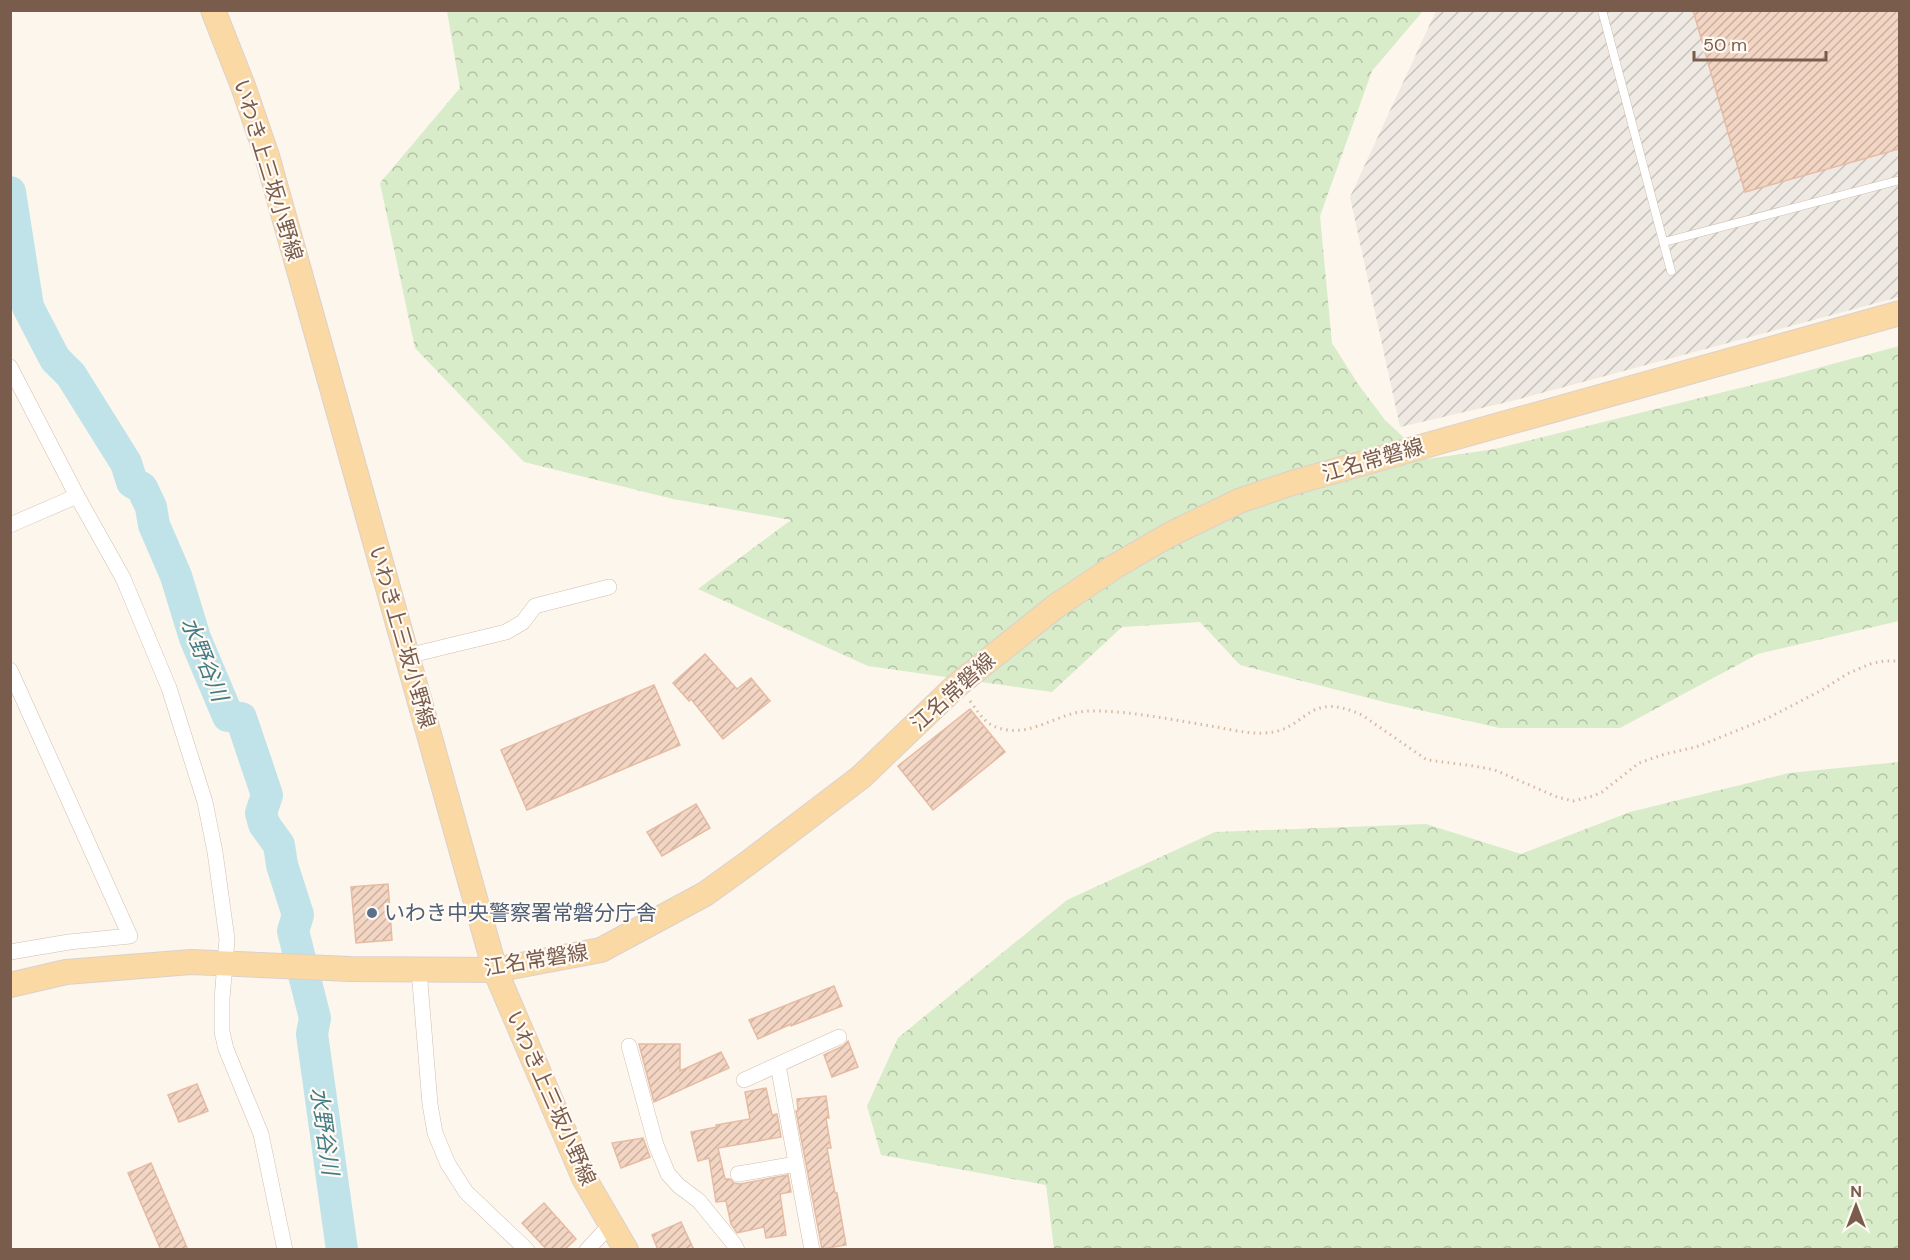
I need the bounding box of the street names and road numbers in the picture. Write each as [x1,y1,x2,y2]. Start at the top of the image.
street label: いわき上三坂小野線 [227,76,309,264]
street label: 江名常磐線 [1319,432,1427,488]
street label: いわき上三坂小野線 [362,542,442,732]
street label: 江名常磐線 [905,646,1001,738]
street label: 江名常磐線 [482,938,590,982]
street label: いわき上三坂小野線 [500,1006,602,1190]

